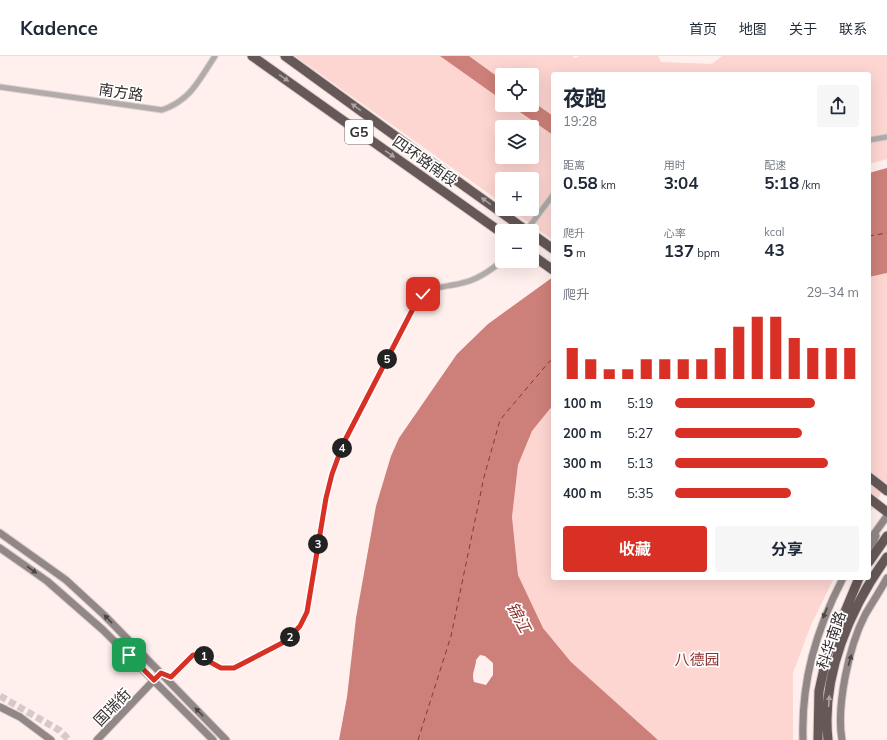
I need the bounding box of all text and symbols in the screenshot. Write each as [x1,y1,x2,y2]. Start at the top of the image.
text: Kadence [20,16,98,40]
text: 首页 [689,20,717,38]
text: 地图 [739,20,767,38]
text: 关于 [789,20,817,38]
text: 联系 [839,20,867,38]
map controls [495,68,539,268]
button: locate [495,68,539,112]
one-way arrow [279,74,290,82]
street label: 南方路 [97,79,145,105]
text: 夜跑 [563,84,607,112]
button: share [817,85,859,127]
one-way arrow [351,103,362,112]
text: 19:28 [563,113,597,129]
road number: G5 [345,120,373,144]
button: layers [495,120,539,164]
street label: 四环路南段 [389,132,461,190]
one-way arrow [385,150,396,158]
text: 距离 [563,158,585,172]
text: 用时 [664,158,686,172]
text: 配速 [764,158,786,172]
button: + [495,172,539,216]
text: 0.58 [563,172,598,193]
text: 3:04 [664,172,698,193]
text: 5:18 [764,172,799,193]
text: km [598,178,616,192]
text: /km [799,178,820,192]
one-way arrow [481,197,491,205]
button: − [495,224,539,268]
text: kcal [764,225,784,239]
text: 爬升 [563,226,585,240]
text: 心率 [664,226,686,240]
text: 43 [764,239,785,260]
text: 5 [563,240,573,261]
text: 137 [664,240,694,261]
text: m [573,246,586,260]
text: bpm [694,246,720,260]
pin [406,277,440,311]
icon: check [412,283,434,305]
text: 29–34 m [806,284,859,300]
text: 爬升 [563,286,589,302]
pin: 5 [377,349,397,369]
text: 5 [384,352,390,366]
text: 100 m [563,395,602,411]
text: 5:19 [627,395,653,411]
text: 200 m [563,425,602,441]
text: 5:27 [627,425,653,441]
pin: 4 [332,438,352,458]
text: 4 [339,441,345,455]
text: 300 m [563,455,602,471]
text: 5:13 [627,455,653,471]
text: 400 m [563,485,602,501]
text: 5:35 [627,485,653,501]
button: 收藏 [563,526,707,572]
button: 分享 [715,526,859,572]
pin: 3 [308,534,328,554]
text: 3 [315,537,321,551]
one-way arrow [26,566,37,575]
water label: 锦江 [503,598,536,638]
one-way arrow [822,607,828,619]
street label: 科华南路 [812,609,850,671]
one-way arrow [103,614,113,624]
pin: 2 [280,627,300,647]
text: 2 [287,630,293,644]
pin [112,638,146,672]
icon: arrive [118,644,140,666]
pin: 1 [194,646,214,666]
text: 1 [201,649,207,663]
park label: 八德园 [674,650,720,669]
one-way arrow [847,654,853,666]
street label: 国瑞街 [90,684,134,730]
one-way arrow [826,695,833,707]
one-way arrow [194,707,204,717]

